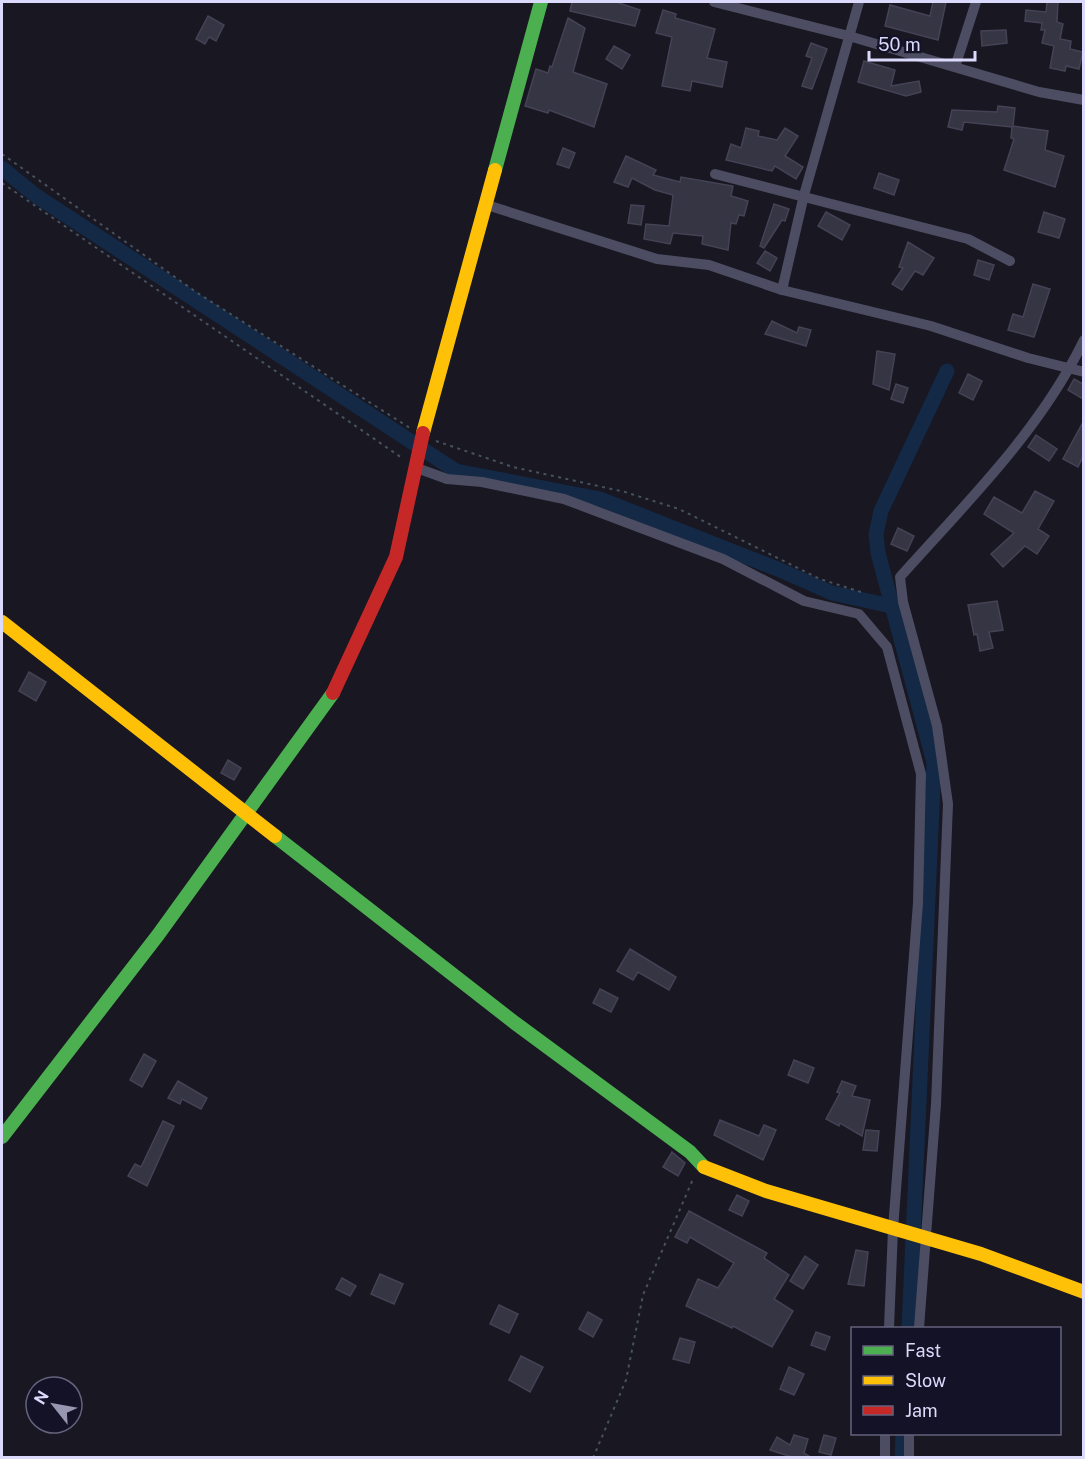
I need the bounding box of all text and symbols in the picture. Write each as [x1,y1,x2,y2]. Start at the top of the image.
scale bar [869,24,976,62]
text: 50 m [878,34,921,55]
legend [851,1327,1061,1435]
text: Fast [905,1340,941,1361]
text: Slow [905,1370,946,1391]
north arrow [24,1375,84,1435]
text: N [30,1387,53,1408]
text: Jam [905,1400,938,1421]

